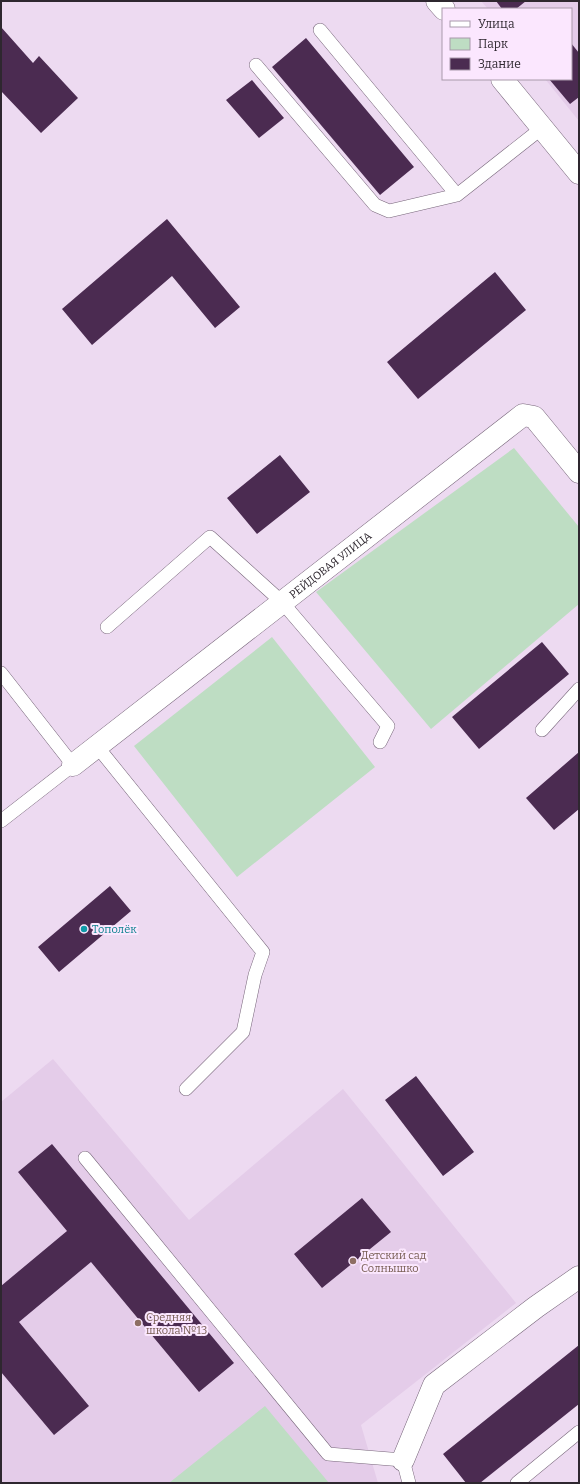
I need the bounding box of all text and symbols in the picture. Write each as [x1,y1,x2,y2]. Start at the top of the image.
legend [442,8,572,80]
text: Улица [478,17,515,31]
text: Парк [478,37,508,51]
text: Здание [478,57,521,71]
street label: РЕЙДОВАЯ УЛИЦА [287,529,375,601]
place label: Тополёк [92,923,137,936]
marker: Тополёк [79,924,89,934]
place label: Детский сад Солнышко [361,1249,427,1275]
marker: Детский сад Солнышко [348,1256,358,1266]
place label: Средняя школа №13 [146,1311,207,1337]
marker: Средняя школа №13 [133,1318,143,1328]

